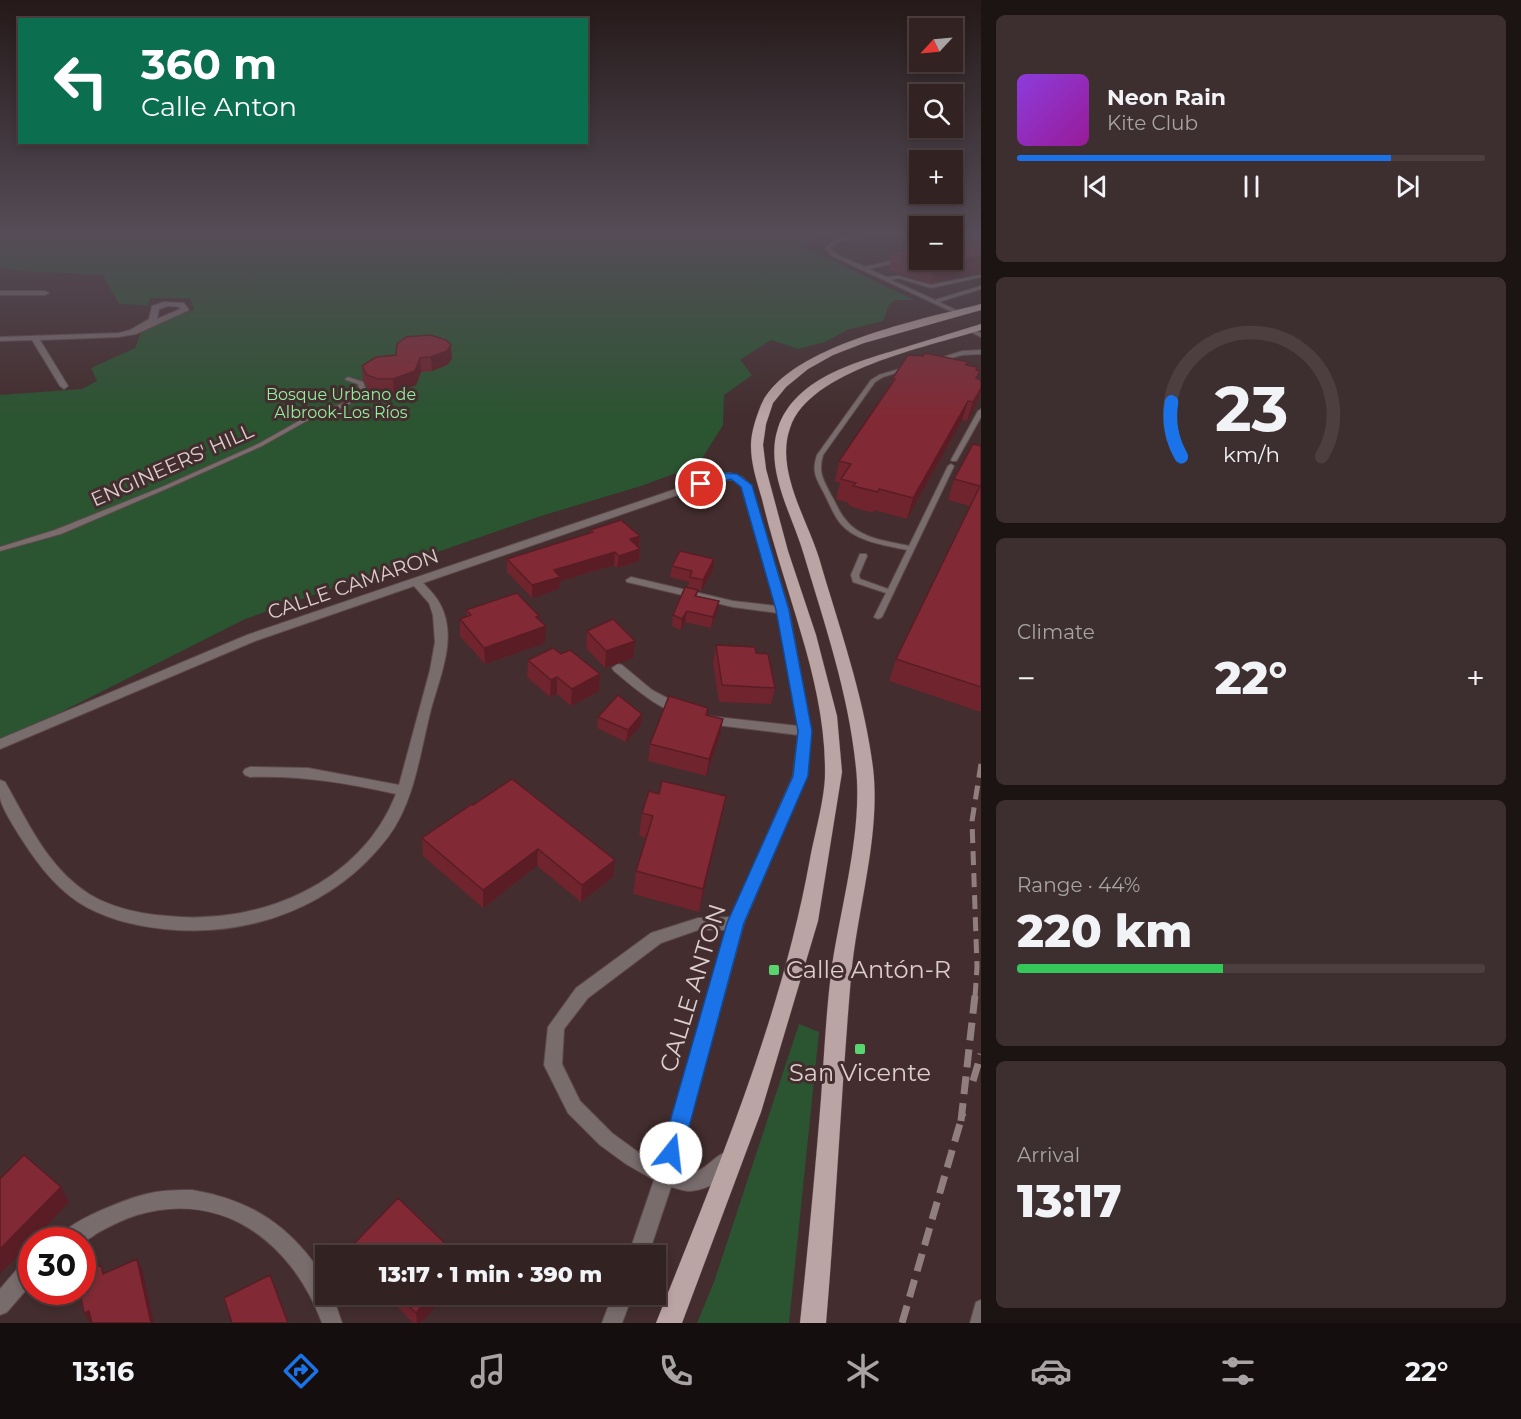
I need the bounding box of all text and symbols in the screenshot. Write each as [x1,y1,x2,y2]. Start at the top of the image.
north arrow [909,18,963,72]
map controls [909,18,963,270]
text: 360 m [141,38,277,90]
icon: left [42,42,120,120]
button: search [909,84,963,138]
text: Neon Rain [1107,84,1226,111]
text: Calle Anton [141,90,297,123]
text: Kite Club [1107,111,1198,135]
button: + [909,150,963,204]
icon: previous [1079,170,1112,203]
icon: pause [1235,170,1268,203]
icon: next [1391,170,1424,203]
button: − [909,216,963,270]
text: 23 [1214,371,1288,447]
park label: Bosque Urbano de Albrook-Los Ríos [266,385,416,422]
street label: ENGINEERS' HILL [87,418,257,512]
text: km/h [1222,441,1280,467]
pin [675,458,726,509]
icon: arrive [684,467,717,500]
street label: CALLE CAMARON [264,543,442,625]
text: Climate [1017,620,1095,644]
text: 22° [1215,650,1287,705]
text: − [1017,658,1036,698]
text: + [1466,658,1485,698]
text: Range · 44% [1017,873,1140,897]
street label: CALLE ANTON [653,900,732,1075]
text: 220 km [1017,903,1192,958]
place label: Calle Antón-R [786,955,951,984]
marker: Calle Antón-R [767,963,781,977]
marker: San Vicente [853,1042,867,1056]
place label: San Vicente [789,1058,931,1087]
position arrow [639,1121,703,1185]
text: Arrival [1017,1143,1080,1167]
text: 13:17 [1017,1173,1122,1228]
speed limit sign: 30 [18,1227,96,1305]
text: 13:17 · 1 min · 390 m [379,1261,602,1288]
icon: directions [280,1350,322,1392]
icon: music [467,1350,509,1392]
icon: phone [655,1350,697,1392]
icon: climate [842,1350,884,1392]
icon: car [1030,1350,1072,1392]
icon: filters [1217,1350,1259,1392]
text: 13:16 [73,1355,134,1388]
text: 22° [1405,1355,1448,1388]

